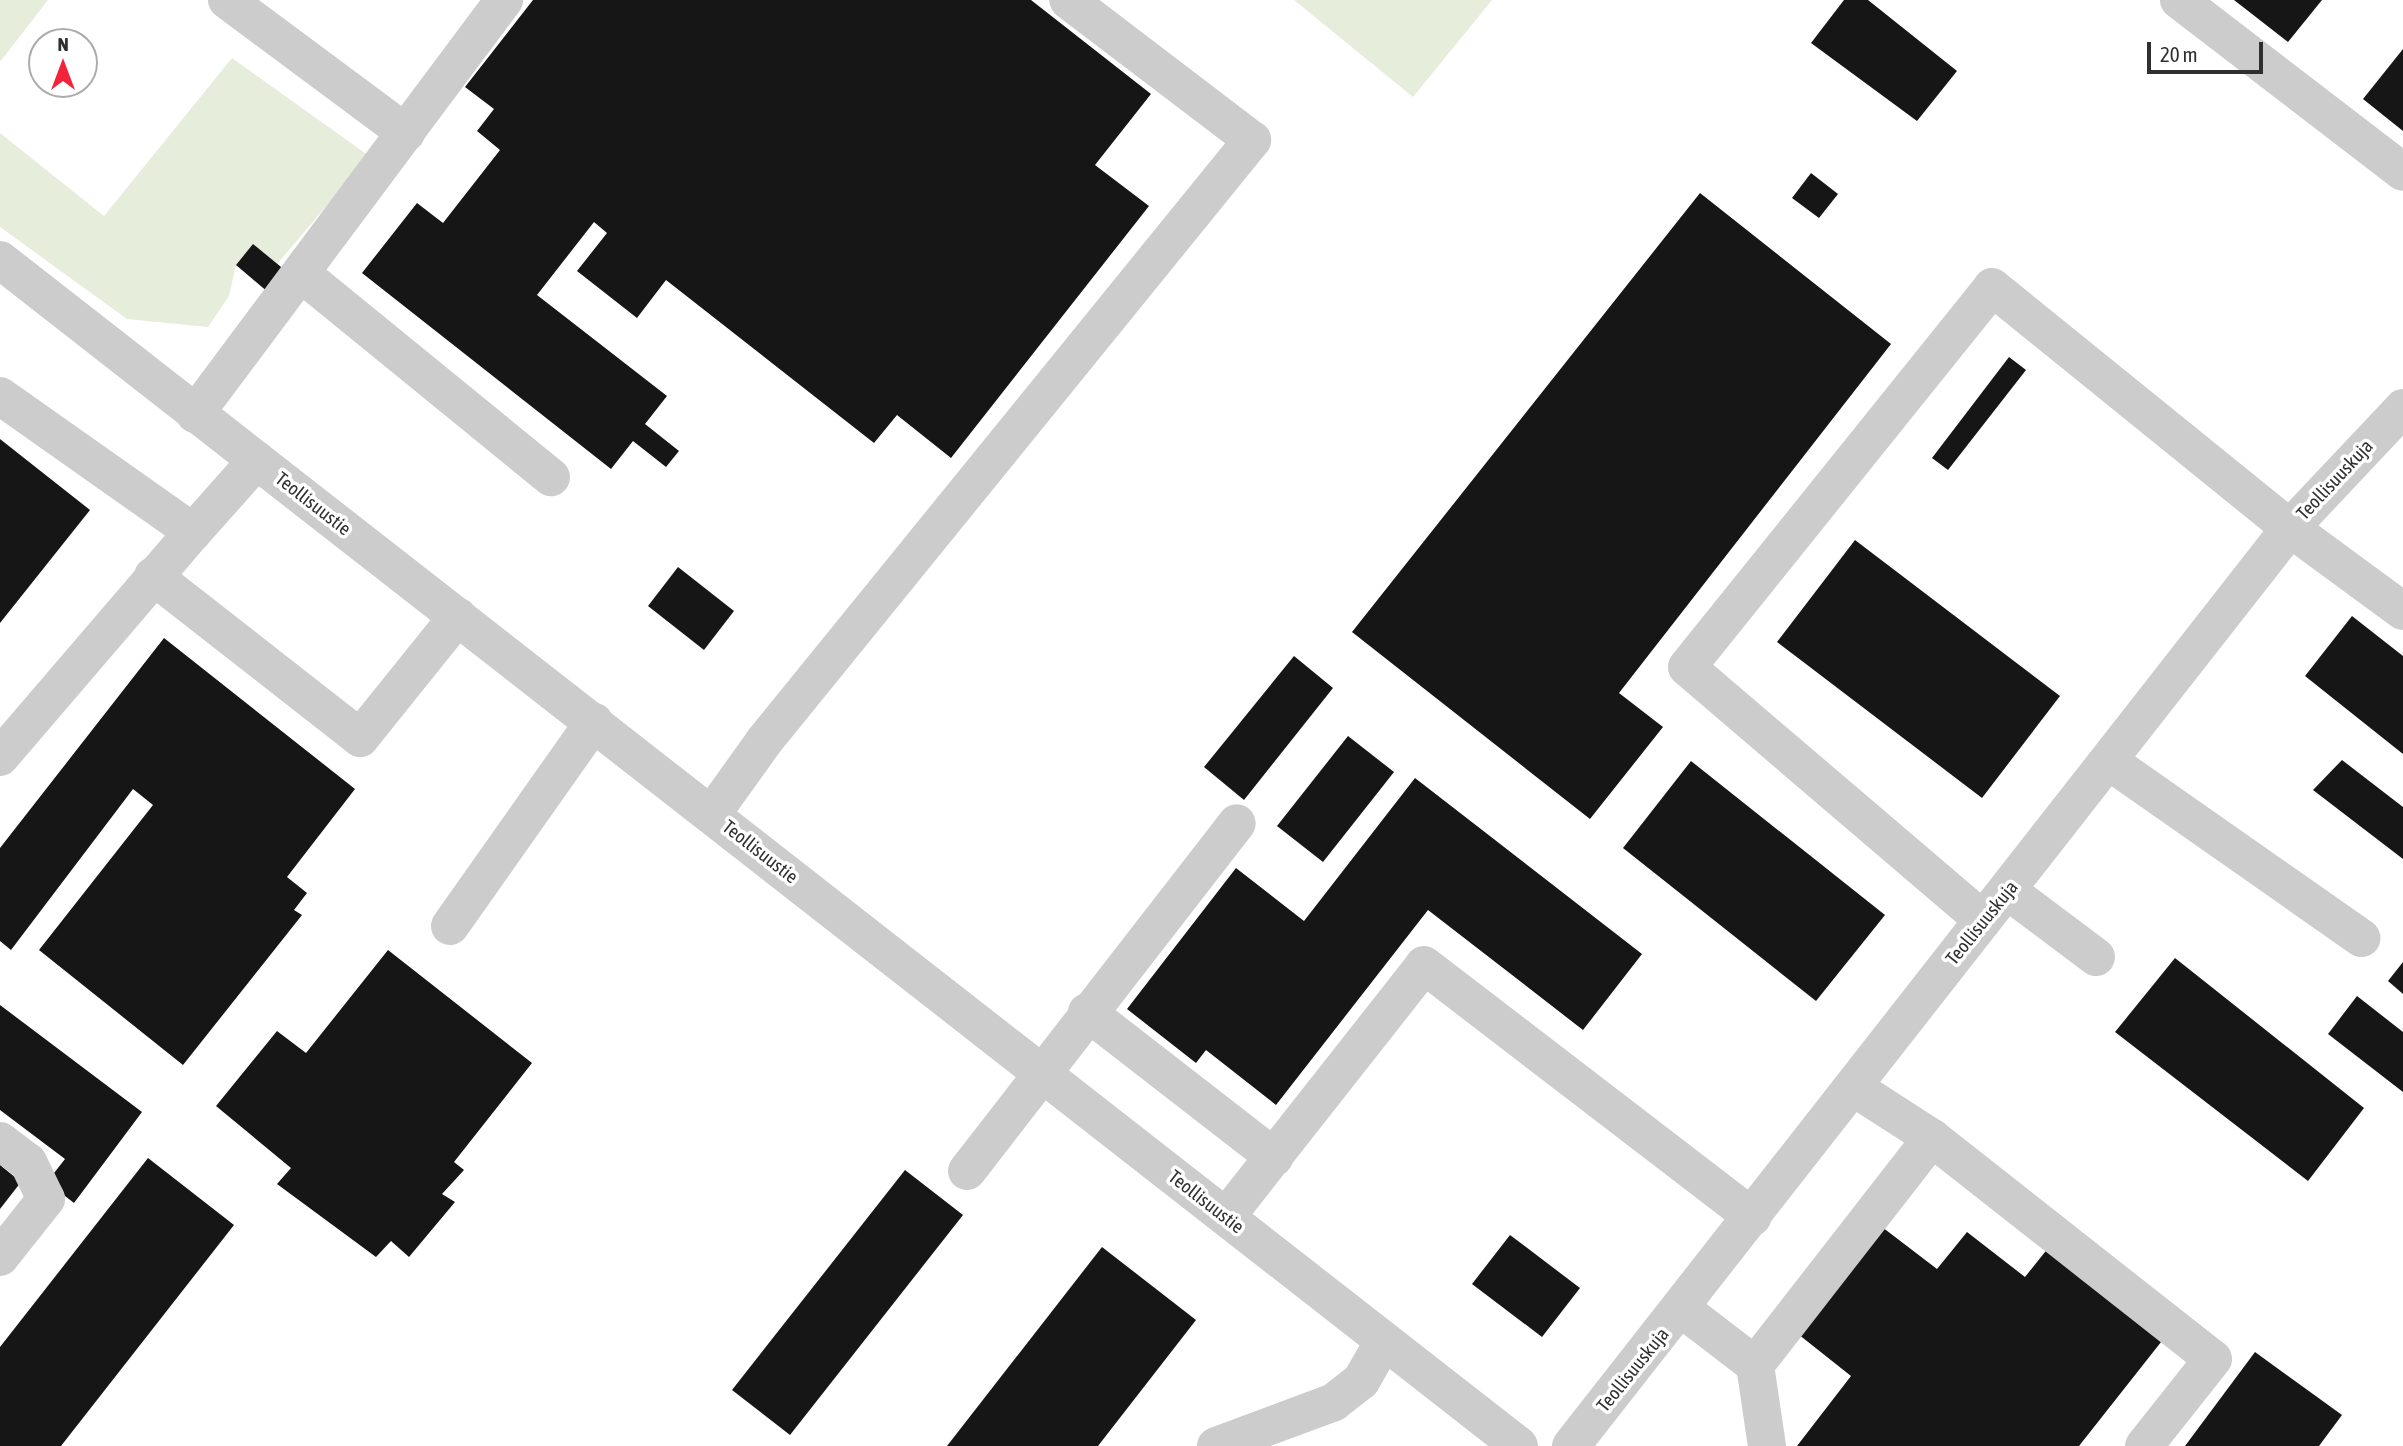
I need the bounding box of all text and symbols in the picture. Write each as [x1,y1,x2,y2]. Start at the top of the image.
north arrow [28,28,98,98]
scale bar [2151,28,2266,72]
text: N [57,33,69,55]
text: 20 m [2160,42,2198,66]
street label: Teollisuuskuja [2292,435,2378,525]
street label: Teollisuustie [271,468,355,540]
street label: Teollisuustie [718,816,802,888]
street label: Teollisuuskuja [1941,876,2023,970]
street label: Teollisuustie [1164,1166,1248,1238]
street label: Teollisuuskuja [1592,1323,1674,1417]

